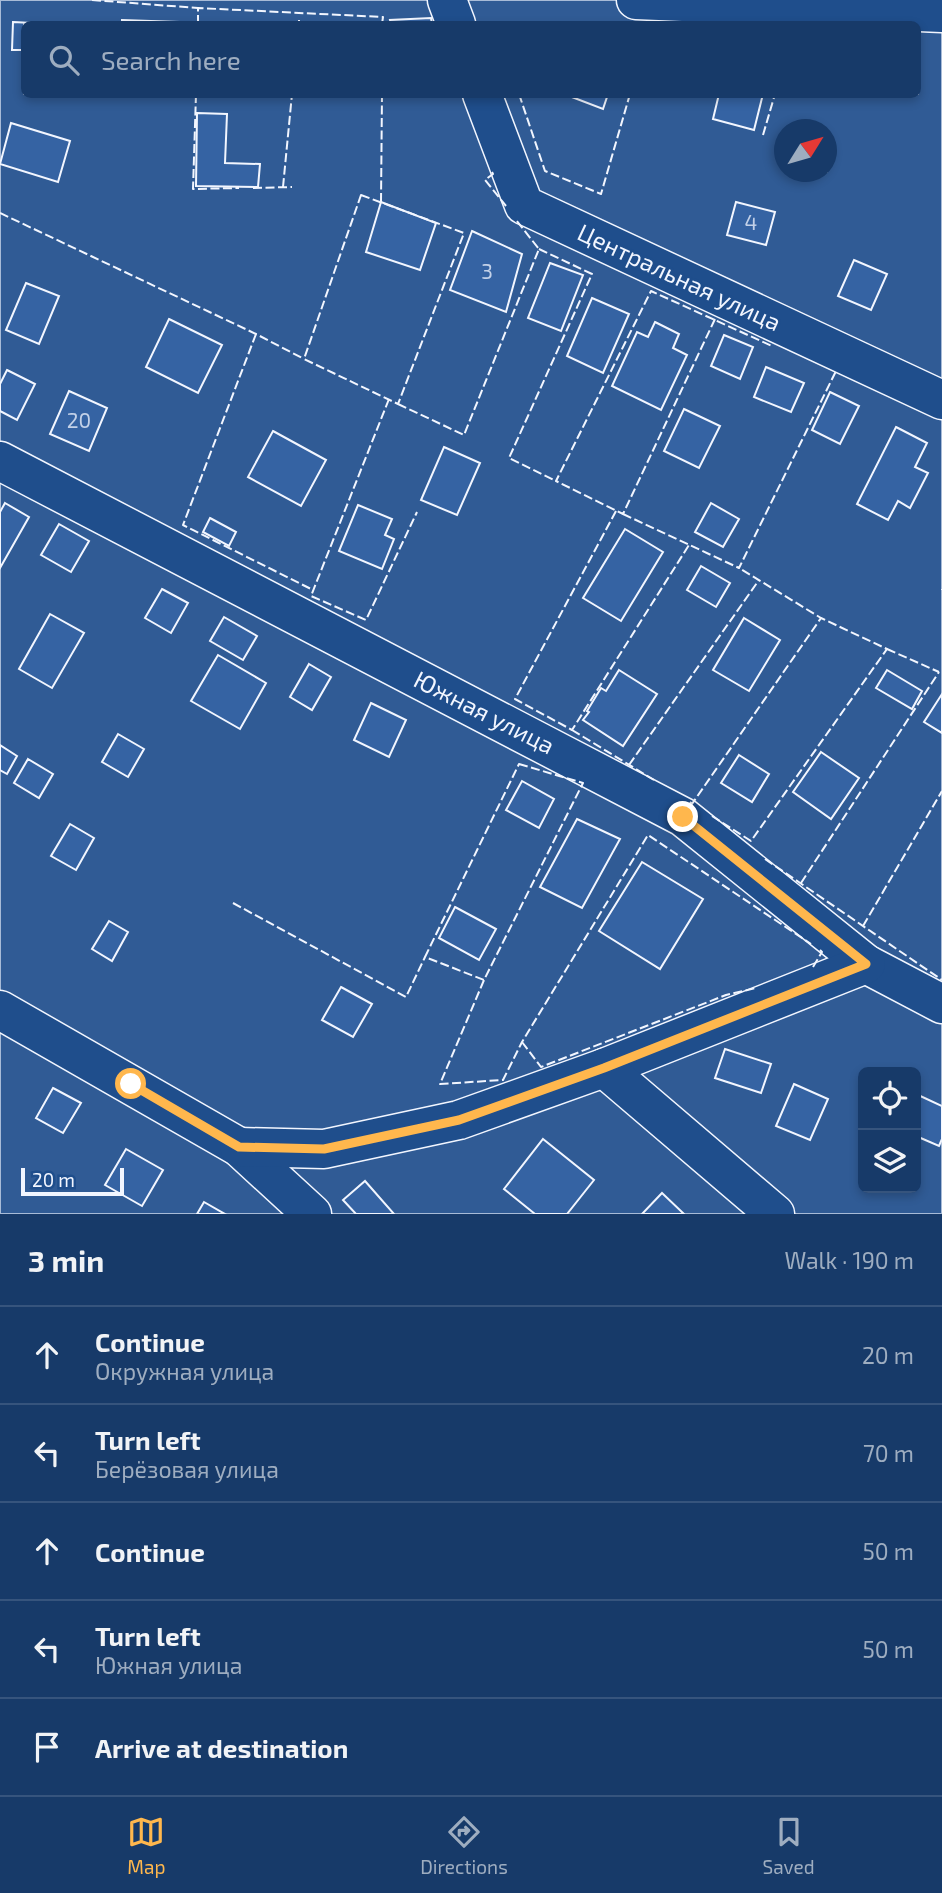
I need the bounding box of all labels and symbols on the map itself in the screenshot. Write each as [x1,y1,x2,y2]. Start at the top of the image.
north arrow [774,119,837,182]
house number: 4 [745,209,757,234]
street label: Центральная улица [573,217,786,337]
house number: 3 [481,258,493,283]
house number: 20 [67,407,91,432]
street label: Южная улица [409,664,560,760]
route end [667,801,698,832]
route start [115,1068,146,1099]
scale bar [21,1165,124,1197]

